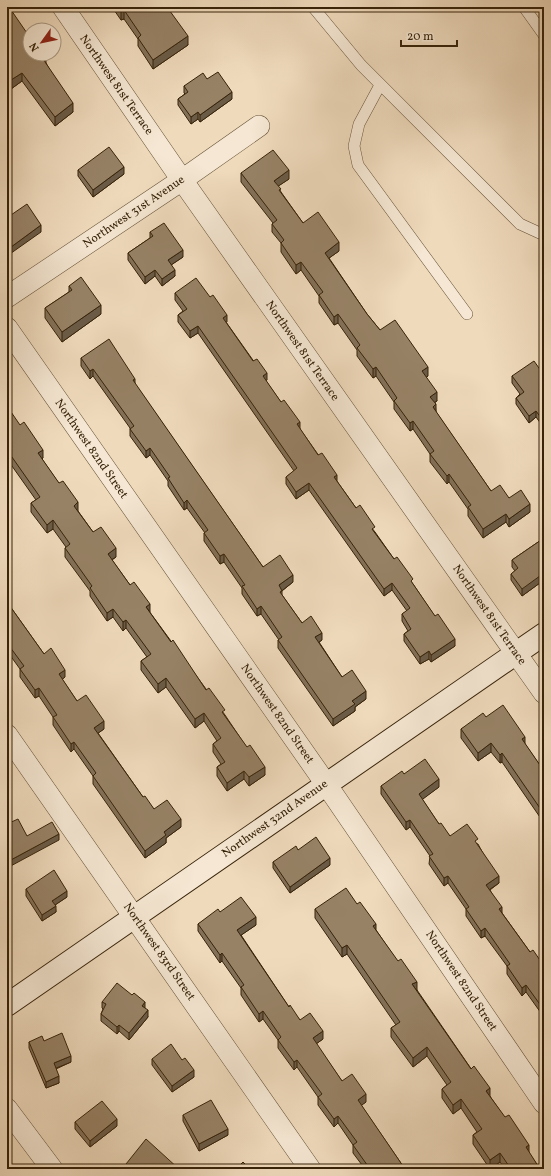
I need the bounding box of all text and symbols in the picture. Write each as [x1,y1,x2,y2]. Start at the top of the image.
north arrow [22,22,62,62]
scale bar [401,22,457,48]
text: 20 m [407,29,434,45]
street label: Northwest 81st Terrace [75,32,157,139]
text: N [26,39,43,54]
street label: Northwest 31st Avenue [80,172,188,252]
street label: Northwest 81st Terrace [261,298,343,405]
street label: Northwest 82nd Street [51,396,131,502]
street label: Northwest 81st Terrace [448,562,530,669]
street label: Northwest 82nd Street [237,661,317,767]
street label: Northwest 32nd Avenue [219,776,331,862]
street label: Northwest 83rd Street [119,900,199,1004]
street label: Northwest 82nd Street [421,928,501,1034]

